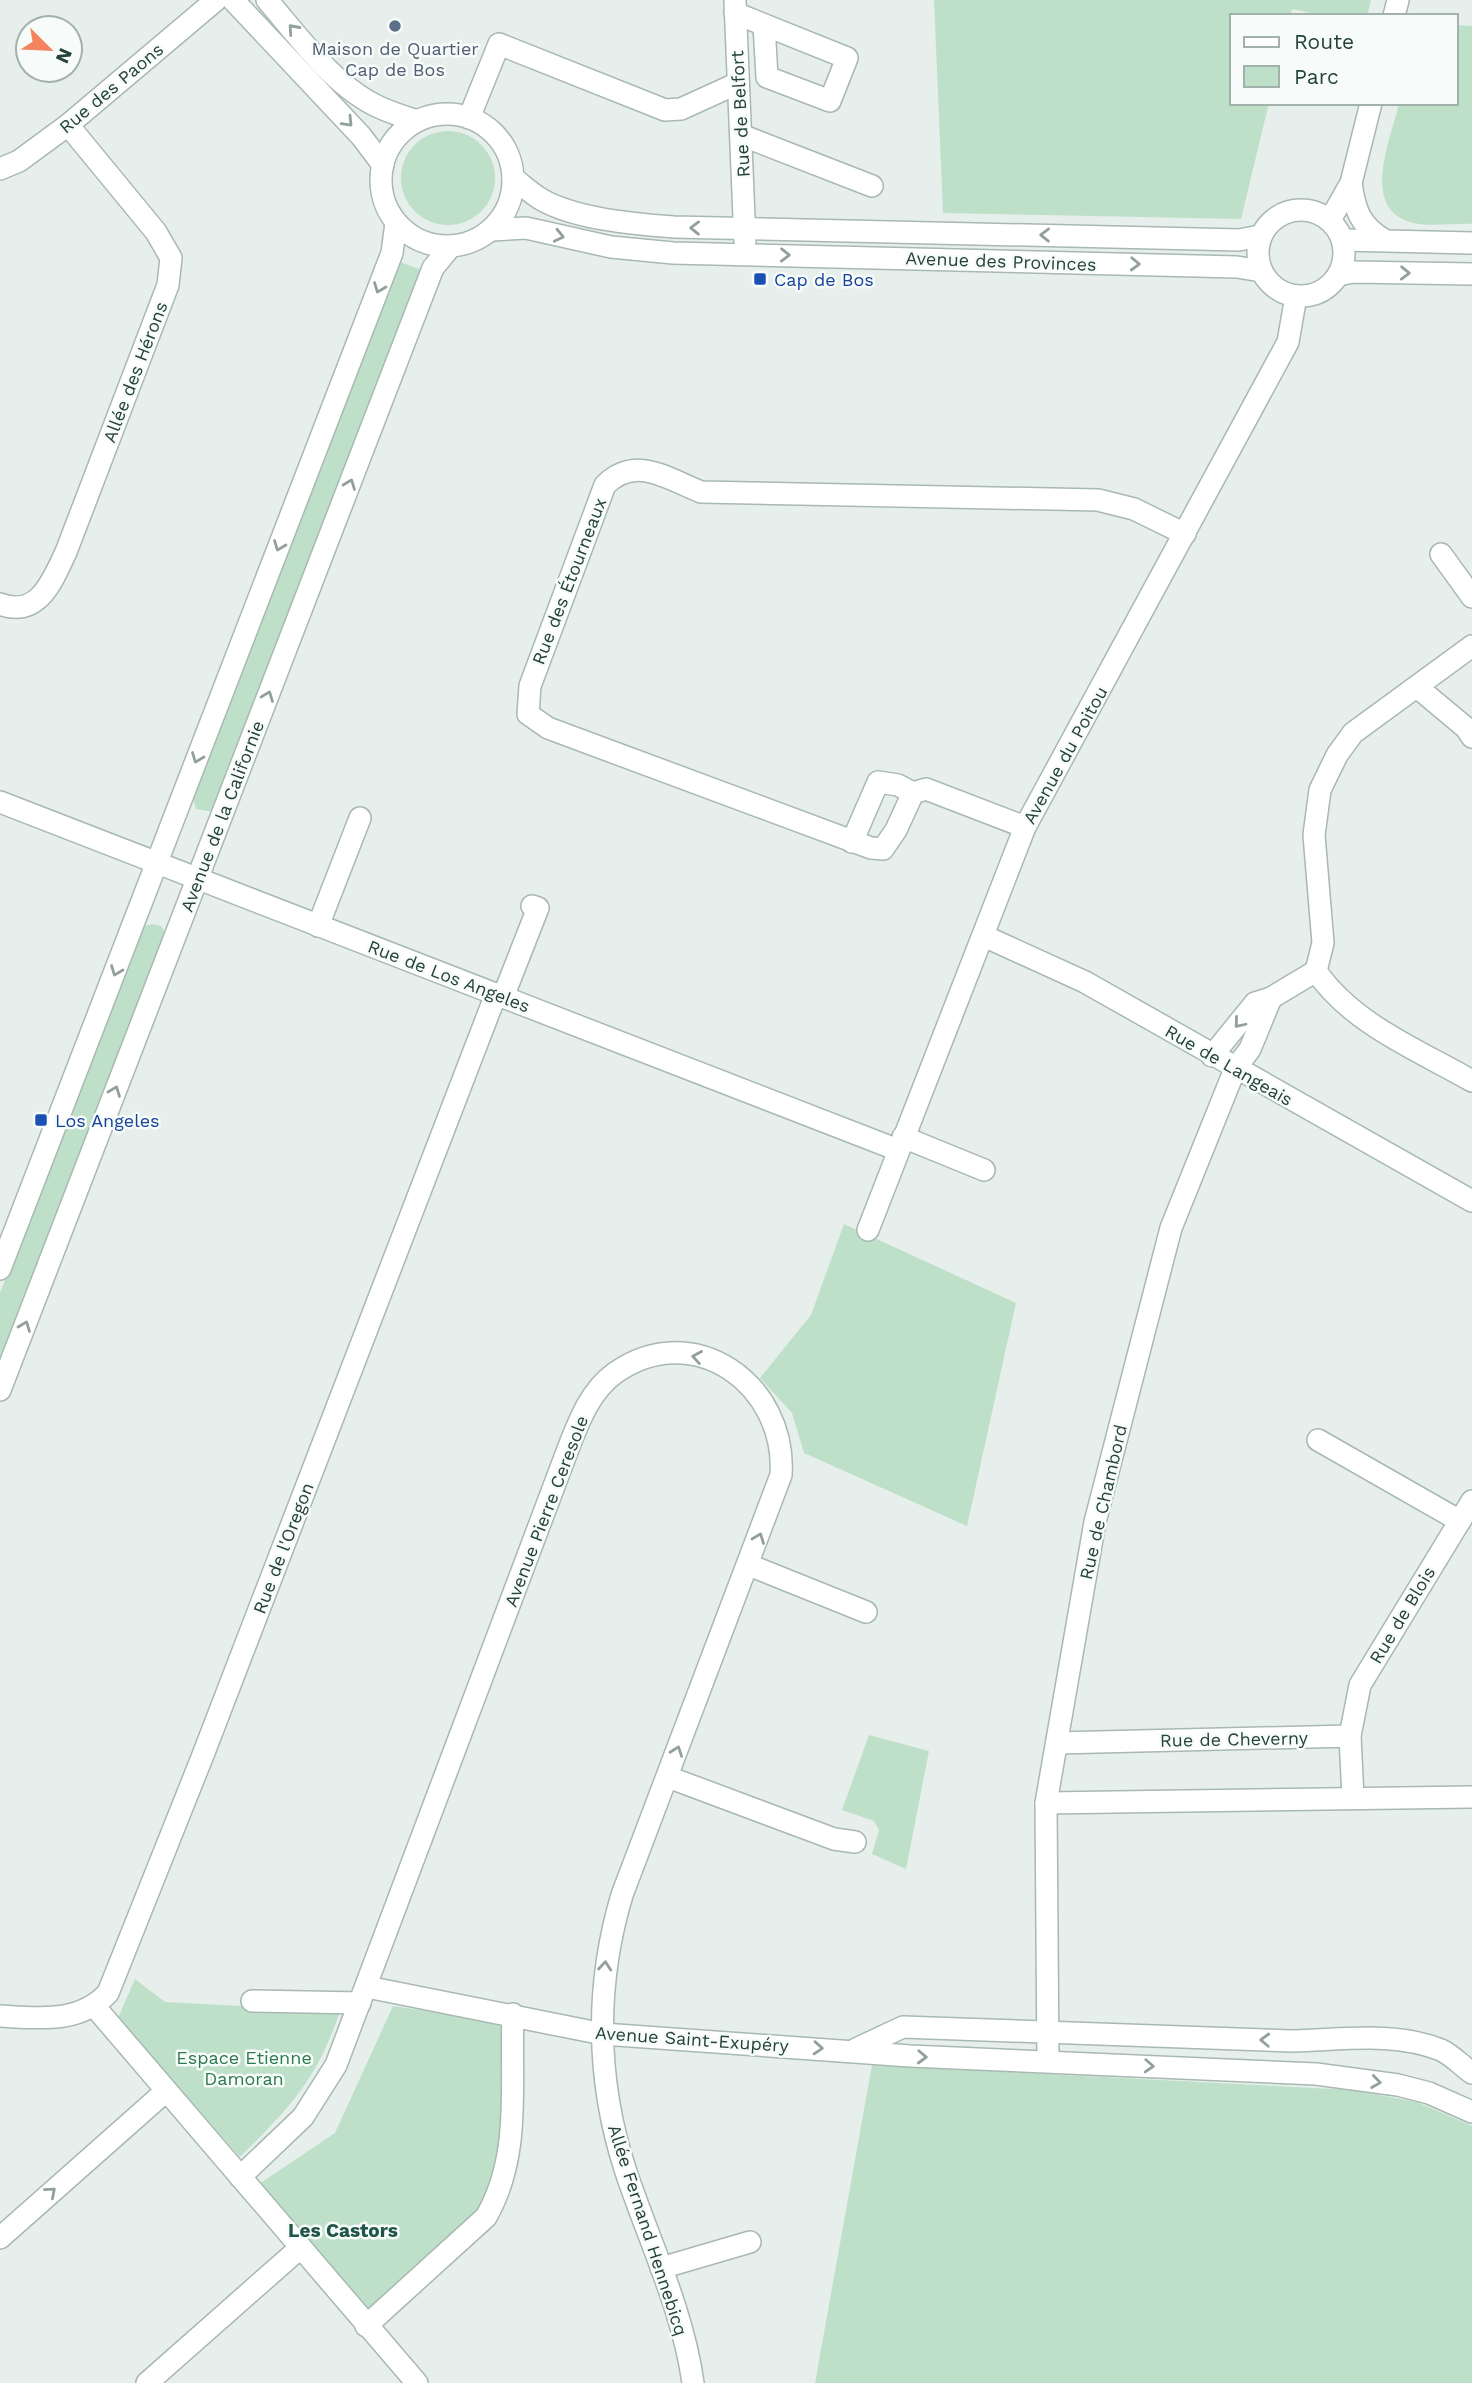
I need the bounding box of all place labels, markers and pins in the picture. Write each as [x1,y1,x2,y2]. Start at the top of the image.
marker: Maison de Quartier Cap de Bos [387,18,403,34]
place label: Maison de Quartier Cap de Bos [311,38,479,80]
place label: Cap de Bos [774,269,874,290]
marker: Cap de Bos [752,271,768,287]
place label: Los Angeles [55,1110,160,1131]
marker: Los Angeles [33,1112,49,1128]

